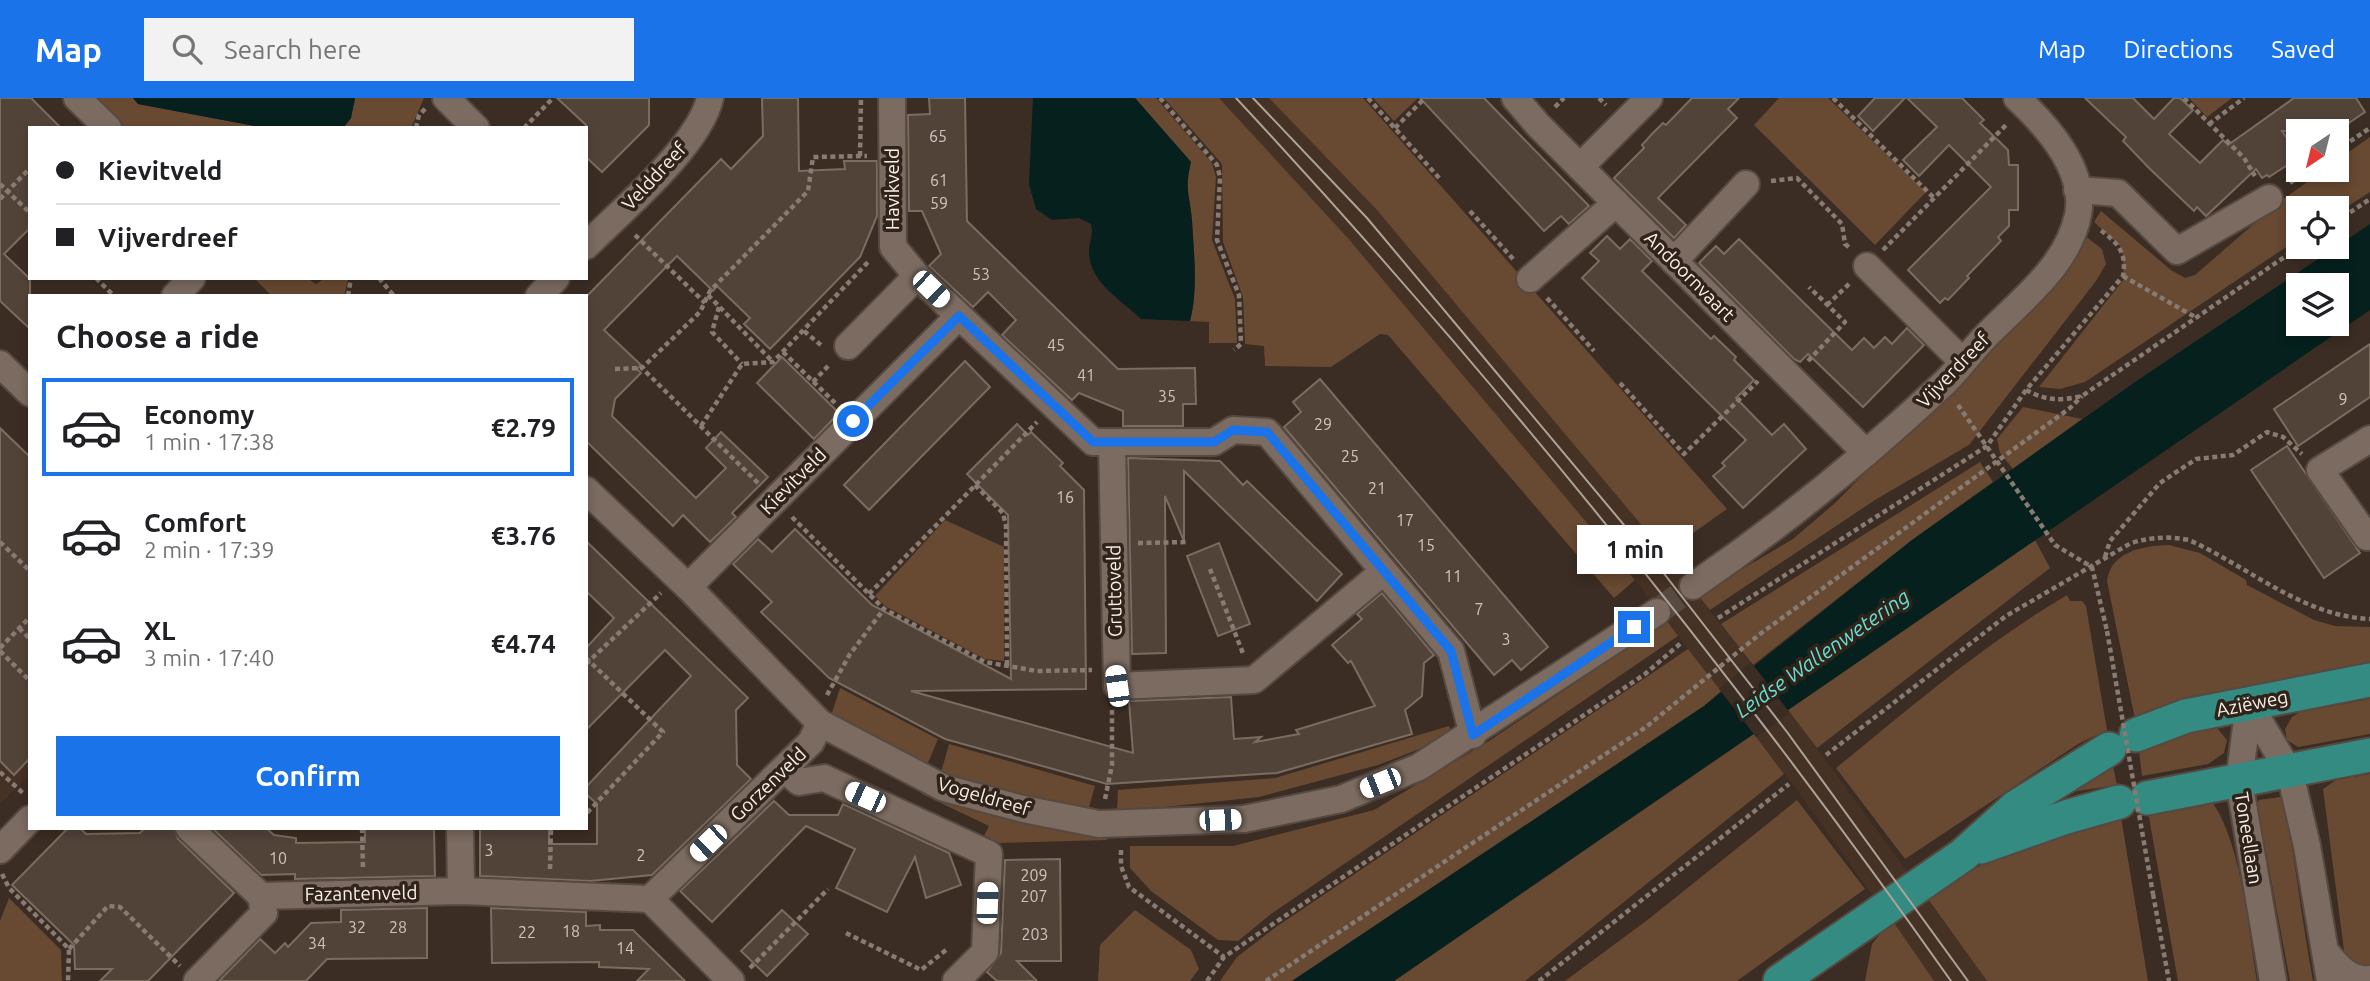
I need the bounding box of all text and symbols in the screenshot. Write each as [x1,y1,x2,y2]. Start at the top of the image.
search box [144,18,634,81]
icon: search [168,30,206,68]
text: Map [35,31,102,68]
text: Search here [224,35,362,64]
text: Map [2038,36,2085,63]
text: Directions [2123,36,2233,63]
text: Saved [2271,36,2335,63]
north arrow [2286,119,2348,182]
map controls [2286,119,2349,336]
house number: 65 [929,127,947,145]
street label: Velddreef [617,137,691,214]
street label: Havikveld [881,148,903,230]
text: Kievitveld [98,156,222,185]
house number: 61 [930,171,948,189]
house number: 59 [930,194,948,212]
button: locate [2286,196,2349,259]
text: Vijverdreef [98,223,238,252]
street label: Andoornvaart [1640,226,1740,326]
house number: 53 [972,265,990,283]
car [909,267,954,311]
button: layers [2286,273,2349,336]
text: Choose a ride [56,318,259,354]
street label: Vijverdreef [1912,328,1995,412]
house number: 45 [1047,336,1065,354]
house number: 41 [1077,366,1095,384]
house number: 35 [1158,387,1176,405]
house number: 9 [2338,390,2348,408]
icon: car [60,396,123,459]
text: Economy [144,400,254,429]
route start [837,405,869,437]
text: €2.79 [491,413,556,442]
house number: 29 [1314,415,1332,433]
text: 1 min · 17:38 [144,429,275,454]
street label: Kievitveld [755,443,831,519]
house number: 25 [1341,447,1359,465]
house number: 21 [1368,479,1386,497]
house number: 16 [1056,488,1074,506]
icon: car [60,504,123,567]
text: Comfort [144,508,247,537]
house number: 17 [1396,511,1414,529]
text: €3.76 [491,521,556,550]
callout: 1 min [1576,526,1692,574]
house number: 15 [1417,536,1435,554]
text: 2 min · 17:39 [144,537,275,562]
text: 1 min [1606,537,1664,562]
street label: Gruttoveld [1102,545,1126,637]
house number: 11 [1444,567,1462,585]
water label: Leidse Wallenwetering [1730,584,1914,722]
house number: 7 [1474,600,1484,618]
route end [1618,611,1650,643]
icon: car [60,612,123,675]
text: XL [144,616,175,645]
text: €4.74 [491,629,556,658]
house number: 3 [1501,630,1511,648]
text: 3 min · 17:40 [144,645,275,670]
car [1104,664,1131,708]
street label: Aziëweg [2214,685,2290,721]
button: Confirm [56,736,560,816]
street label: Gorzenveld [726,743,810,825]
car [1357,765,1404,801]
street label: Vogeldreef [935,772,1034,820]
car [842,779,889,815]
street label: Toneellaan [2231,790,2267,886]
car [1199,809,1242,831]
car [686,821,731,865]
house number: 3 [484,841,494,859]
house number: 2 [636,846,646,864]
house number: 10 [269,849,287,867]
house number: 209 [1020,866,1048,884]
street label: Fazantenveld [304,881,418,905]
car [976,882,999,924]
house number: 207 [1020,887,1048,905]
house number: 32 [348,918,366,936]
house number: 28 [389,918,407,936]
house number: 18 [562,922,580,940]
house number: 22 [518,923,536,941]
house number: 203 [1021,925,1049,943]
house number: 34 [308,934,326,952]
house number: 14 [616,939,634,957]

